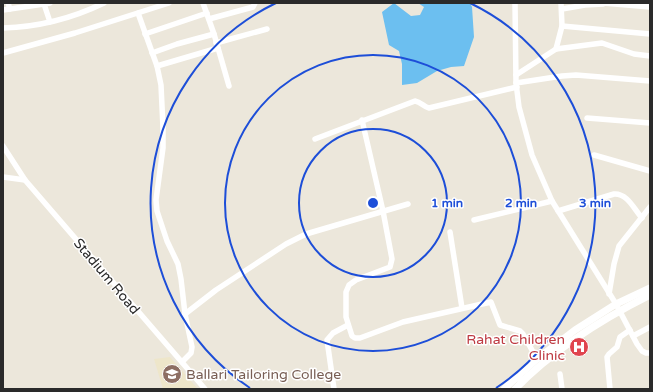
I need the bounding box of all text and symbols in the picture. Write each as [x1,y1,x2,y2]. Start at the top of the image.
centre of rings [366,196,380,210]
text: 1 min [431,196,463,210]
text: 2 min [505,196,537,210]
text: 3 min [579,196,611,210]
street label: Stadium Road [70,235,143,318]
place label: Rahat Children Clinic [466,331,565,364]
hospital icon: Rahat Children Clinic [568,336,590,358]
school or university icon: Ballari Tailoring College [161,363,183,385]
place label: Ballari Tailoring College [186,366,341,383]

